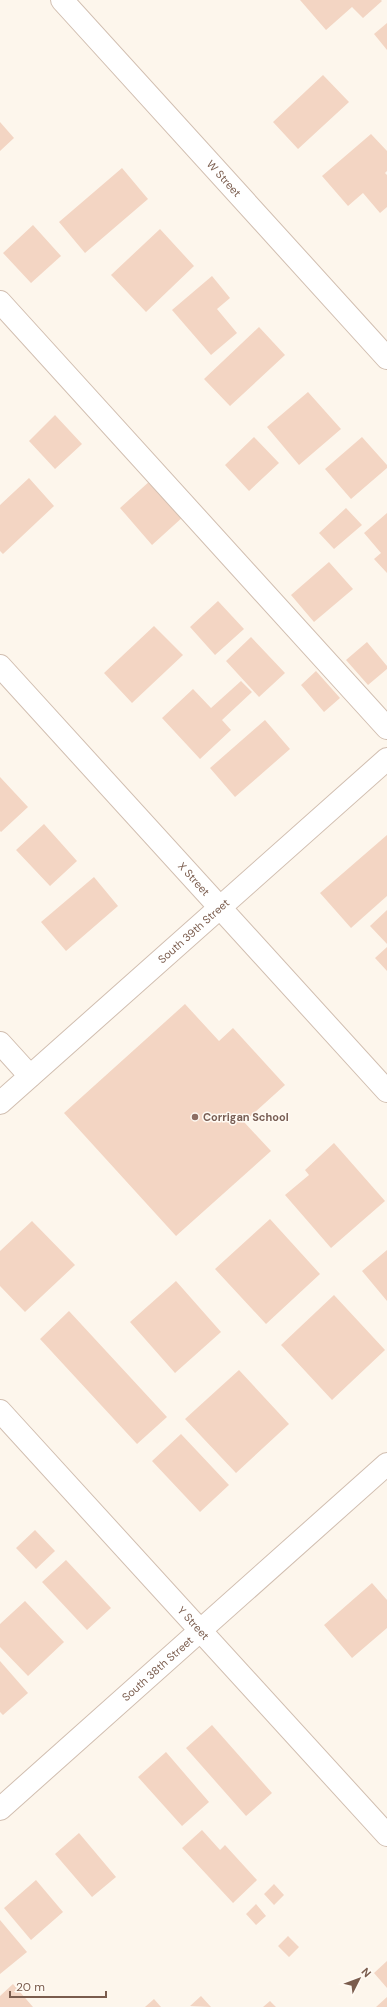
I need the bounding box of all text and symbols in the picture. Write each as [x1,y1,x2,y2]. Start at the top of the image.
street label: W Street [204,157,244,200]
street label: X Street [175,859,213,899]
street label: South 39th Street [155,896,232,966]
place label: Corrigan School [203,1110,289,1124]
marker: Corrigan School [190,1112,200,1122]
street label: Y Street [175,1603,212,1643]
street label: South 38th Street [119,1633,196,1704]
north arrow [339,1959,379,1999]
text: N [359,1965,374,1980]
scale bar [10,1973,106,1999]
text: 20 m [16,1979,45,1995]

